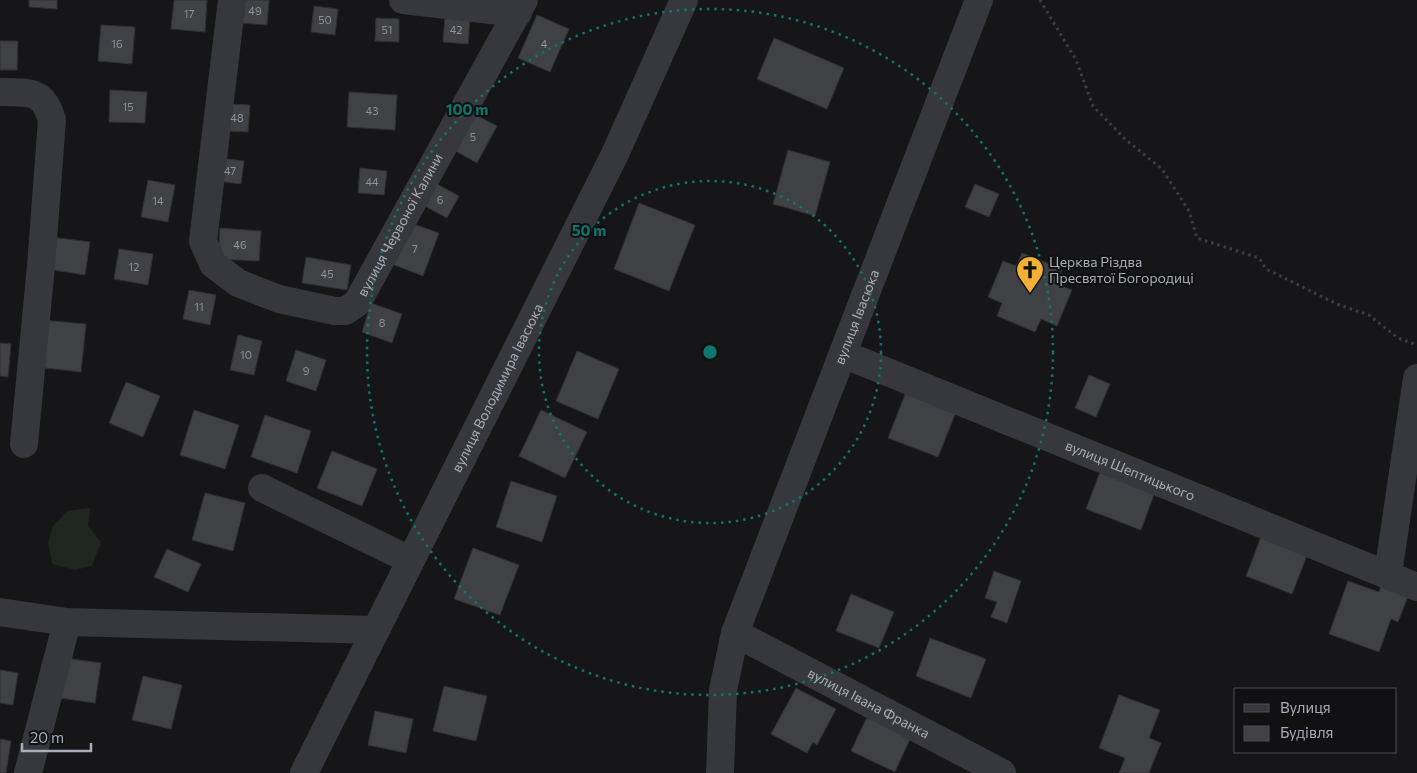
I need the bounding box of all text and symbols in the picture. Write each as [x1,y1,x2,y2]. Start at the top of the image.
house number: 49 [248,4,262,17]
house number: 17 [184,7,194,20]
house number: 50 [318,13,332,26]
house number: 51 [381,23,393,36]
house number: 42 [450,23,462,36]
house number: 16 [111,37,123,50]
house number: 4 [541,37,548,50]
house number: 15 [122,100,134,113]
text: 100 m [446,100,488,118]
house number: 43 [366,104,378,117]
house number: 48 [230,111,244,124]
house number: 5 [470,130,476,143]
street label: вулиця Червоної Калини [353,150,446,299]
house number: 47 [224,164,236,177]
house number: 44 [365,175,379,188]
house number: 6 [437,193,444,206]
house number: 14 [152,194,164,207]
text: 50 m [572,221,606,239]
house number: 46 [233,238,247,251]
house number: 7 [412,242,418,255]
place label: Церква Різдва Пресвятої Богородиці [1049,253,1194,286]
church icon: Церква Різдва Пресвятої Богородиці [1015,255,1045,294]
house number: 12 [129,260,139,273]
house number: 45 [321,267,333,280]
street label: вулиця Івасюка [830,267,882,367]
house number: 11 [194,300,204,313]
street label: вулиця Володимира Івасюка [448,301,546,475]
house number: 8 [379,316,386,329]
centre of rings [701,343,719,361]
house number: 10 [240,348,252,361]
house number: 9 [303,364,310,377]
street label: вулиця Шептицького [1063,436,1198,504]
street label: вулиця Івана Франка [805,664,933,742]
legend [1234,688,1397,753]
text: Вулиця [1280,698,1331,716]
scale bar [22,720,91,752]
text: Будівля [1280,723,1333,741]
text: 20 m [30,728,64,746]

